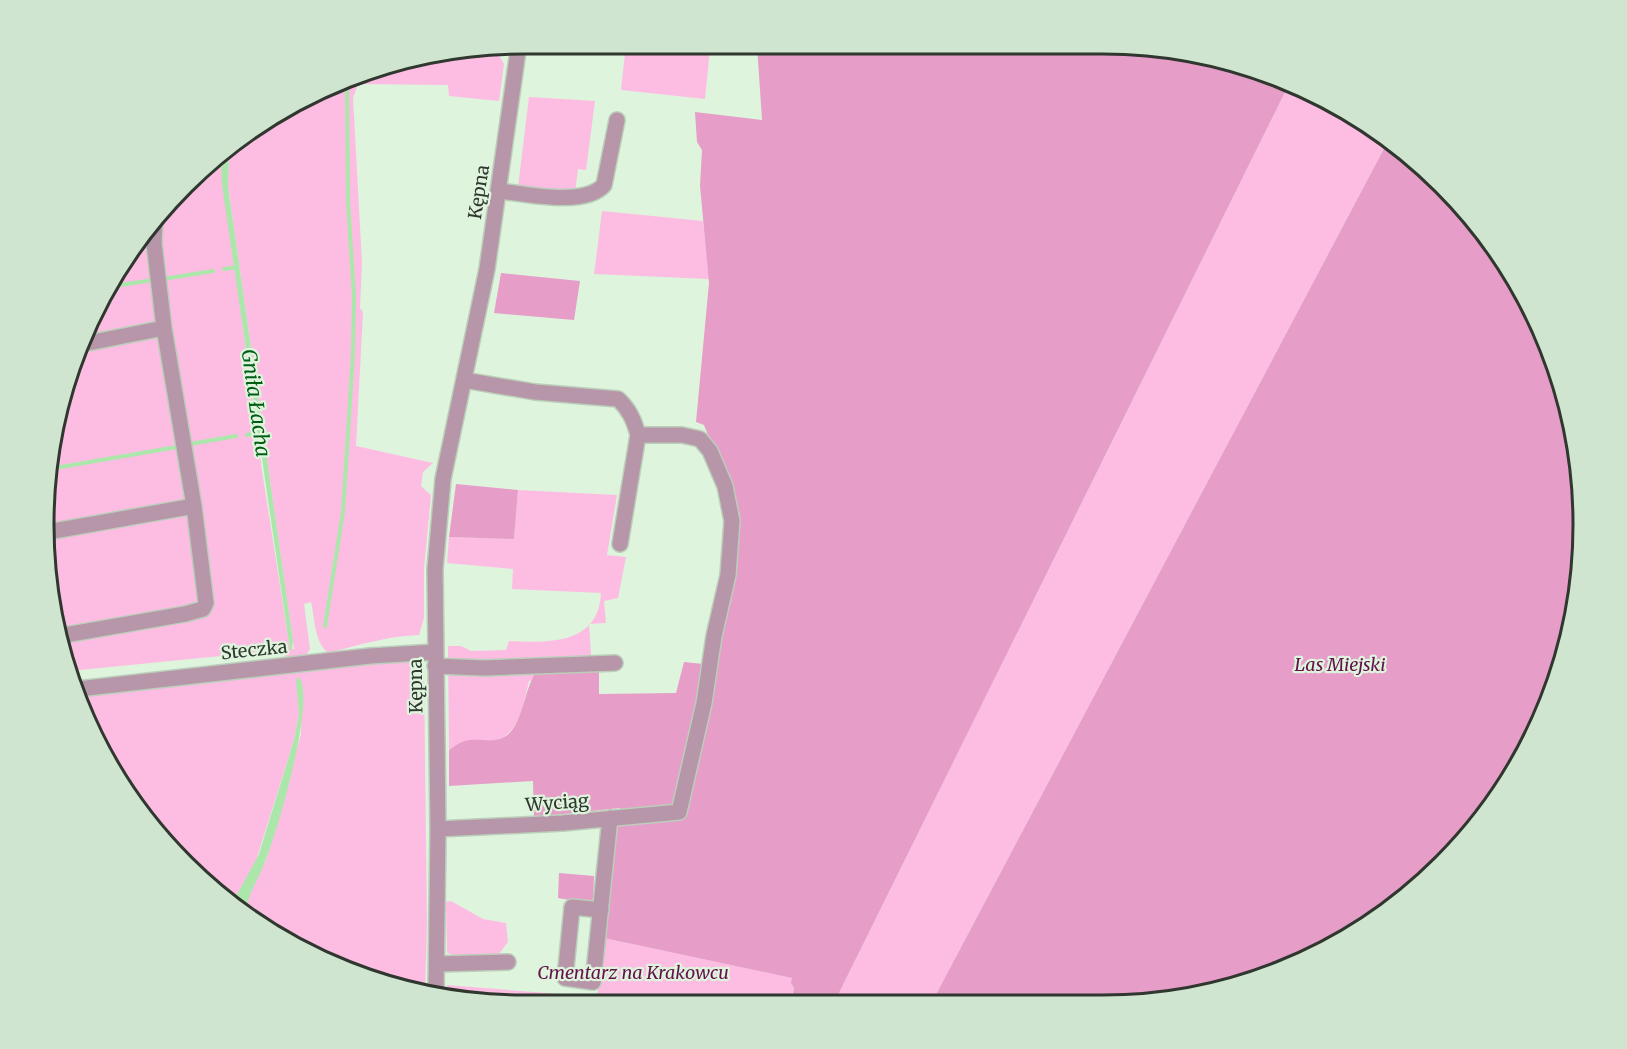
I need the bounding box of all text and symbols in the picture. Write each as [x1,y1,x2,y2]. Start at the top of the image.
street label: Kępna [463,163,494,221]
water label: Gniła Łacha [237,347,276,458]
street label: Steczka [220,635,289,664]
park label: Las Miejski [1295,653,1385,676]
street label: Kępna [404,658,427,714]
street label: Wyciąg [524,789,589,816]
park label: Cmentarz na Krakowcu [537,961,729,984]

